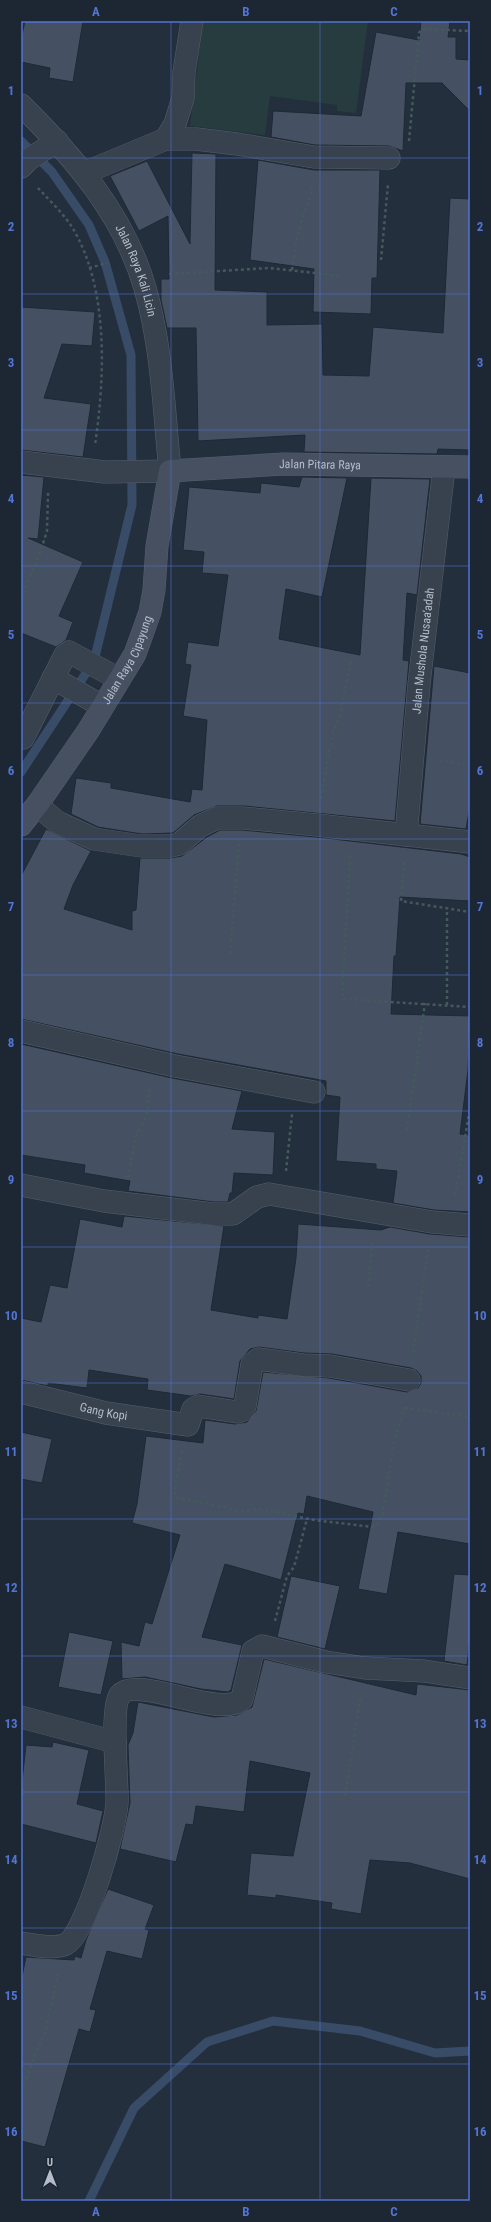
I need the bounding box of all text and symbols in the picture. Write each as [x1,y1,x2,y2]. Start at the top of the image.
text: A [92,4,100,19]
text: B [242,4,250,19]
text: C [390,4,398,19]
text: 1 [8,83,14,98]
text: 1 [477,83,483,98]
text: 2 [8,219,15,234]
text: 2 [477,219,484,234]
street label: Jalan Raya Kali Licin [112,222,159,318]
text: 3 [8,355,14,370]
text: 3 [477,355,483,370]
street label: Jalan Pitara Raya [278,457,361,472]
text: 4 [8,491,15,506]
text: 4 [477,491,484,506]
street label: Jalan Mushola Nusaa'adah [409,587,437,715]
street label: Jalan Raya Cipayung [99,614,155,707]
text: 5 [8,627,15,642]
text: 5 [477,627,484,642]
text: 6 [8,763,15,778]
text: 6 [477,763,484,778]
text: 7 [8,899,15,914]
text: 7 [477,899,484,914]
text: 8 [8,1035,14,1050]
text: 8 [477,1035,483,1050]
text: 9 [8,1172,14,1187]
text: 9 [477,1172,483,1187]
text: 10 [4,1308,18,1323]
text: 10 [473,1308,487,1323]
street label: Gang Kopi [78,1400,128,1423]
text: 11 [4,1444,18,1459]
text: 11 [473,1444,487,1459]
text: 12 [4,1580,18,1595]
text: 12 [473,1580,487,1595]
text: 13 [4,1716,18,1731]
text: 13 [473,1716,487,1731]
text: 14 [4,1852,18,1867]
text: 14 [473,1852,487,1867]
text: 15 [4,1988,18,2003]
text: 15 [473,1988,487,2003]
text: 16 [4,2124,18,2139]
text: 16 [473,2124,487,2139]
north arrow [30,2152,70,2192]
text: U [47,2156,53,2169]
text: A [92,2204,100,2219]
text: B [242,2204,250,2219]
text: C [390,2204,398,2219]

